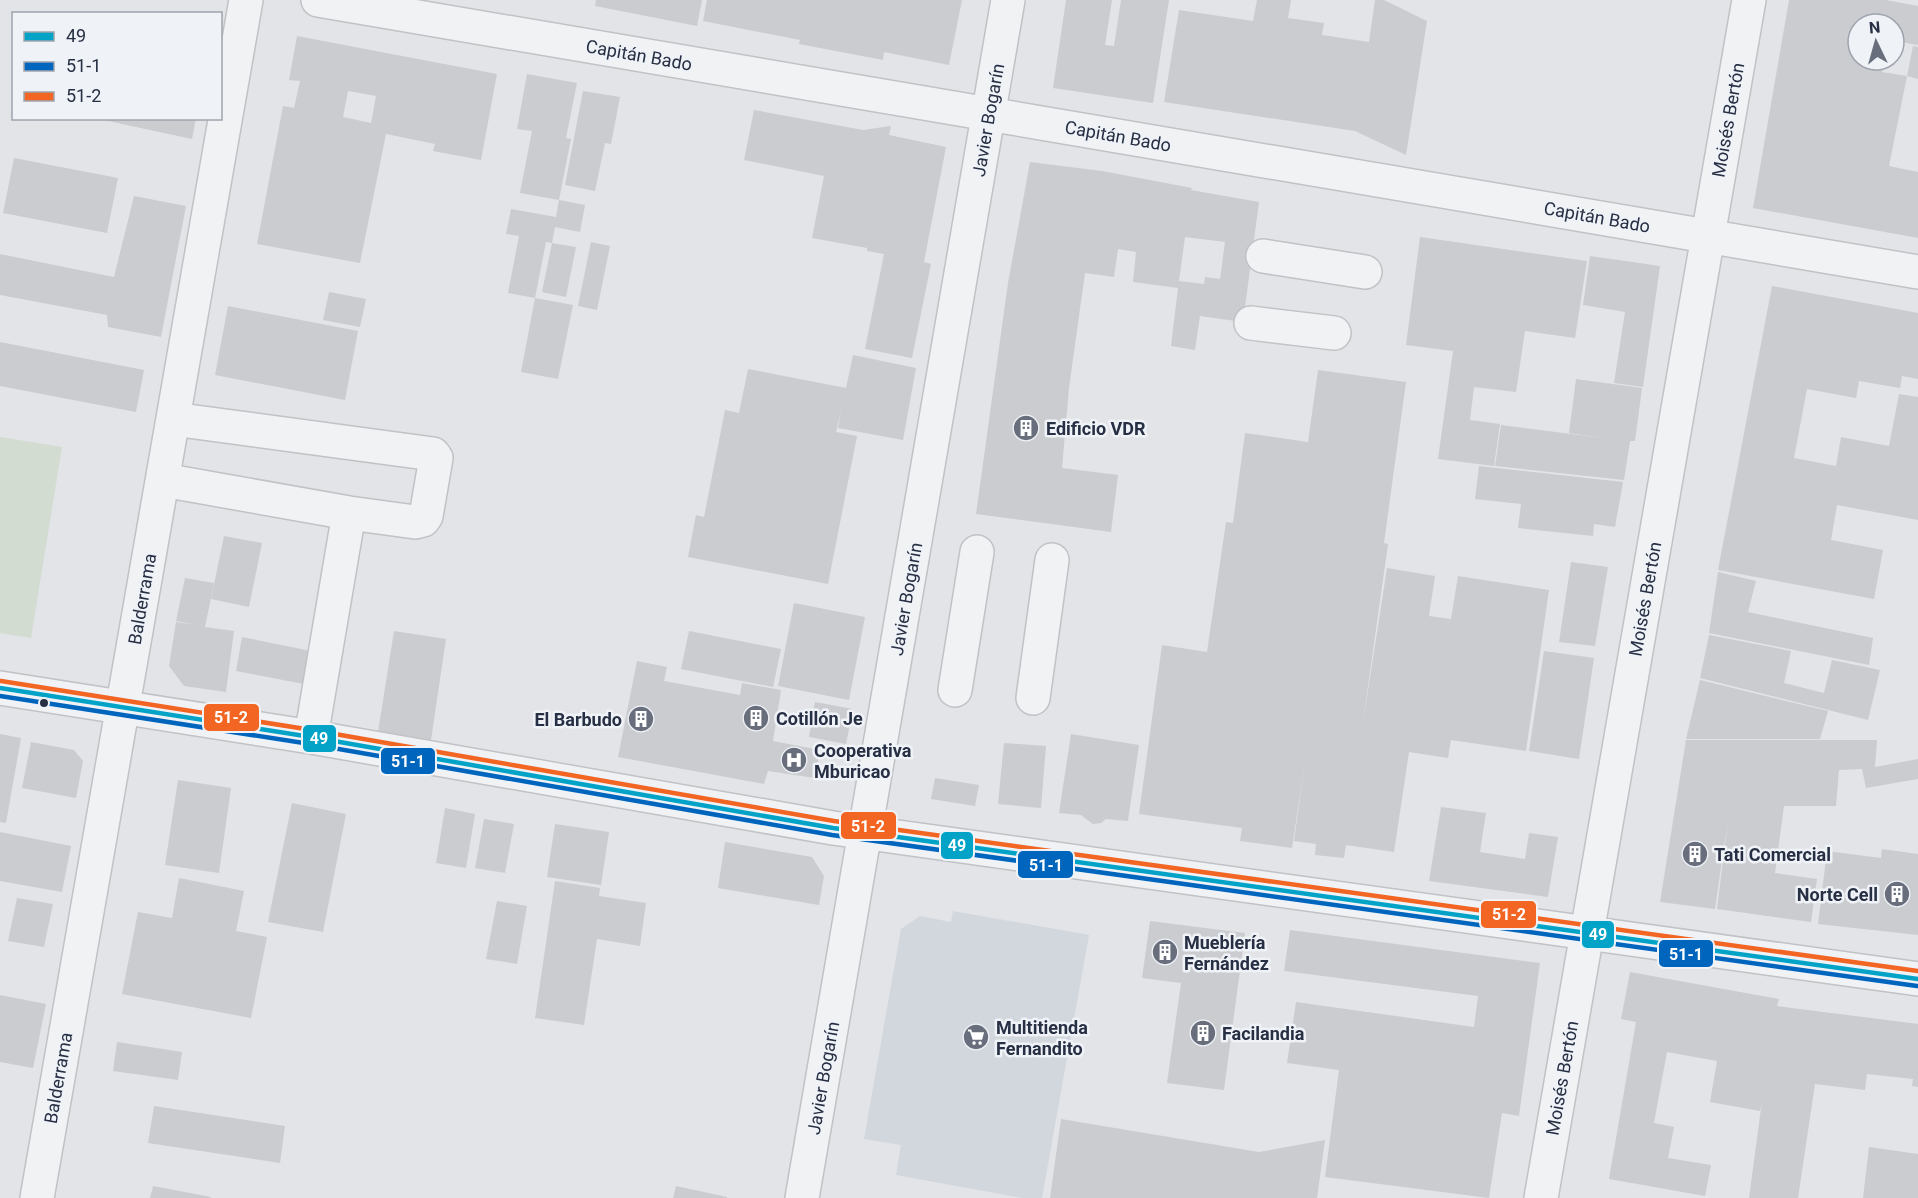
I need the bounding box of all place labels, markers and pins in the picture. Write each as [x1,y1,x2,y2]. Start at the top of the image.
building icon: Edificio VDR [1011,413,1041,443]
place label: Edificio VDR [1046,418,1146,439]
unlabelled marker [38,697,50,709]
building icon: Cotillón Je [741,703,771,733]
building icon: El Barbudo [626,704,656,734]
place label: Cotillón Je [776,708,863,729]
place label: El Barbudo [534,709,622,730]
place label: Cooperativa Mburicao [814,740,912,782]
hospital icon: Cooperativa Mburicao [779,745,809,775]
building icon: Tati Comercial [1680,839,1710,869]
place label: Tati Comercial [1714,844,1831,865]
building icon: Norte Cell [1882,879,1912,909]
place label: Norte Cell [1797,884,1878,905]
place label: Mueblería Fernández [1184,932,1269,974]
building icon: Mueblería Fernández [1150,937,1180,967]
place label: Multitienda Fernandito [996,1017,1088,1059]
building icon: Facilandia [1188,1018,1218,1048]
supermarket icon: Multitienda Fernandito [961,1022,991,1052]
place label: Facilandia [1222,1023,1305,1044]

